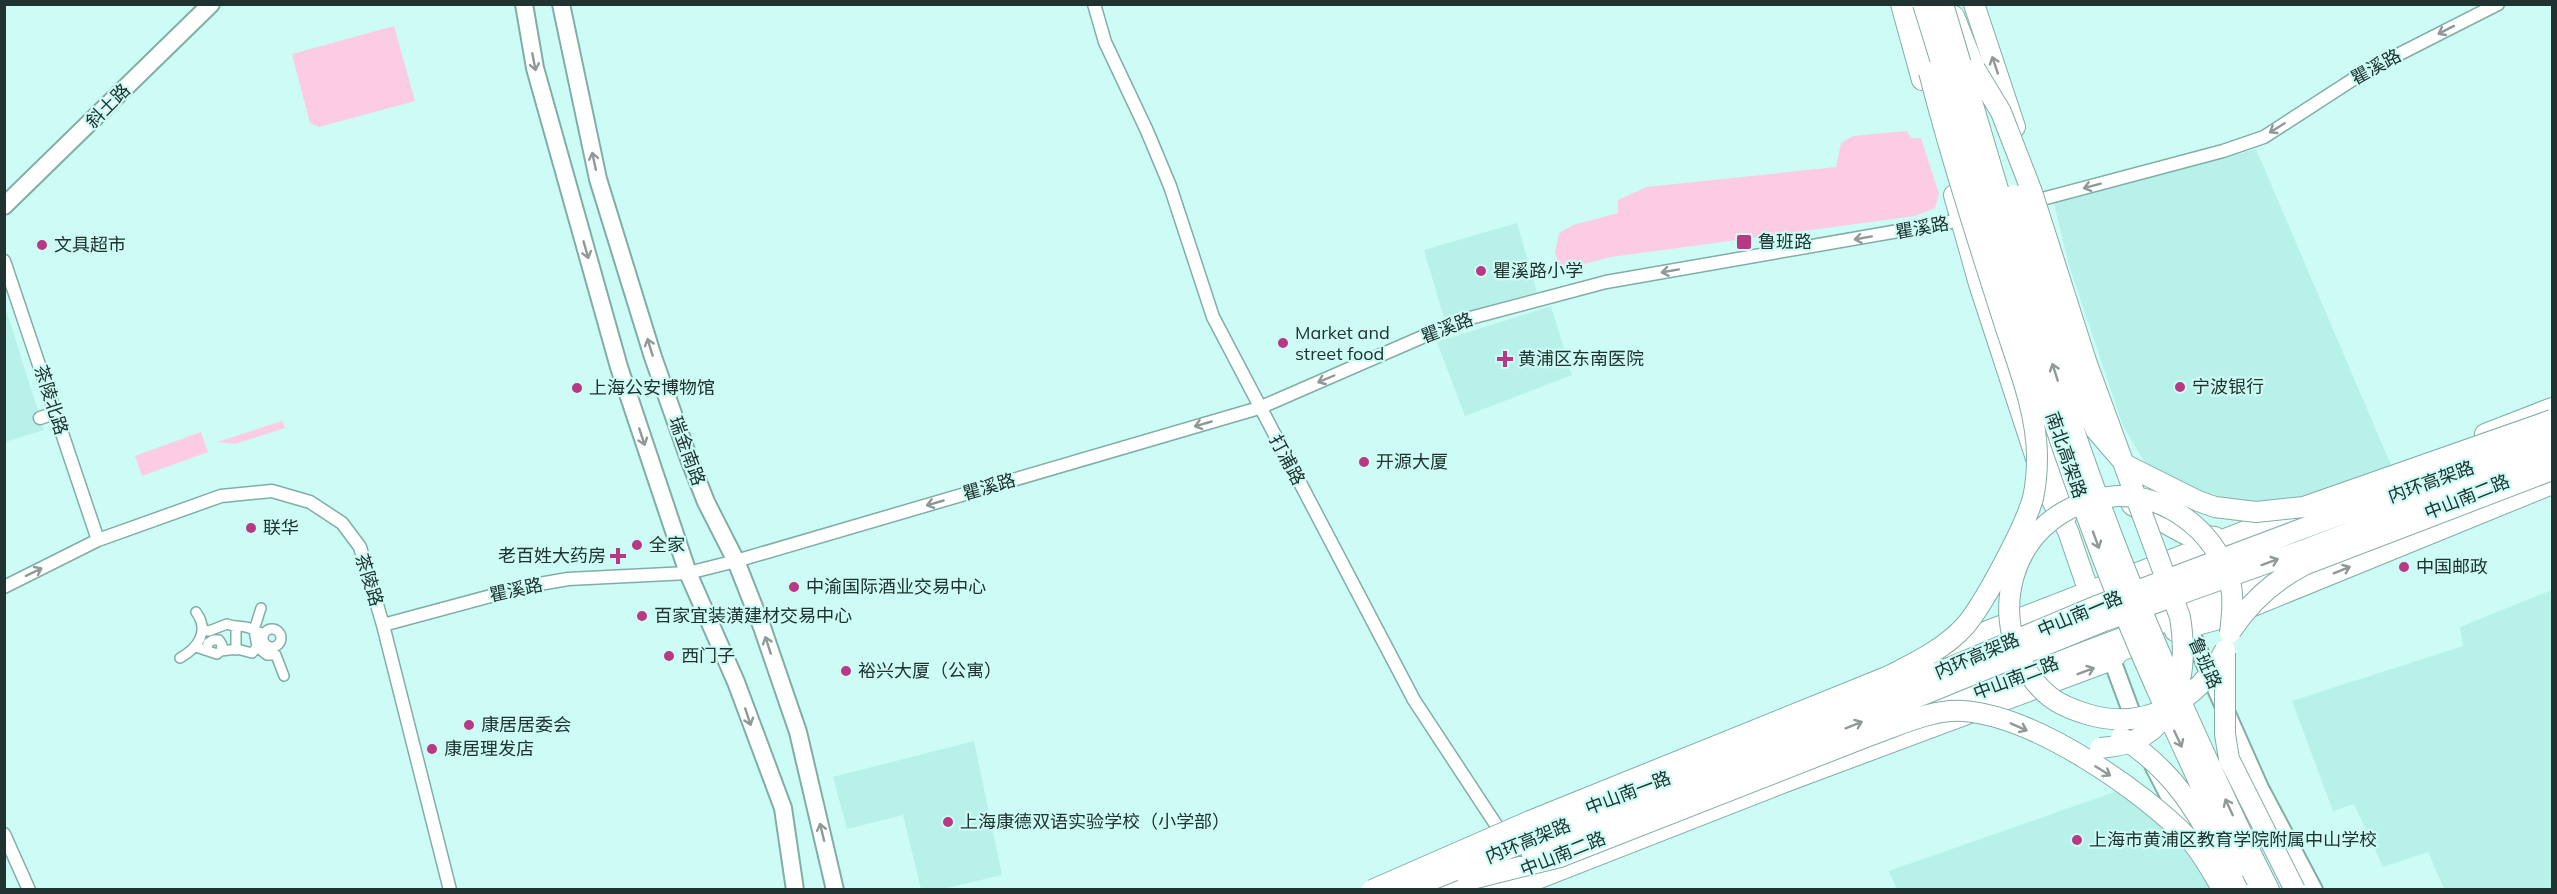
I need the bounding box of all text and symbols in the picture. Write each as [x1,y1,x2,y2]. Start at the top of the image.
one-way arrow [2437,25,2455,36]
street label: 瞿溪路 [2347,43,2405,90]
one-way arrow [529,52,540,71]
one-way arrow [1988,56,1999,75]
street label: 斜土路 [80,78,135,133]
one-way arrow [2269,122,2286,134]
one-way arrow [588,151,599,171]
one-way arrow [2083,181,2102,192]
street label: 瞿溪路 [1893,211,1950,244]
place label: 鲁班路 [1758,230,1812,253]
place label: 文具超市 [54,233,126,256]
marker: 鲁班路 [1735,233,1753,251]
one-way arrow [1853,233,1873,244]
marker: 文具超市 [35,238,49,252]
one-way arrow [581,240,592,259]
place label: 瞿溪路小学 [1493,259,1583,282]
marker: 瞿溪路小学 [1474,264,1488,278]
one-way arrow [1661,266,1681,277]
street label: 瞿溪路 [1417,307,1476,348]
place label: Market and street food [1295,321,1390,365]
marker: Market and street food [1276,336,1290,350]
one-way arrow [644,338,655,357]
place label: 黄浦区东南医院 [1518,347,1644,370]
marker: 黄浦区东南医院 [1496,350,1514,368]
street label: 茶陵北路 [29,362,74,438]
one-way arrow [2049,363,2060,382]
one-way arrow [1317,374,1335,385]
place label: 宁波银行 [2192,375,2264,398]
place label: 上海公安博物馆 [589,376,715,399]
marker: 宁波银行 [2173,380,2187,394]
marker: 上海公安博物馆 [570,381,584,395]
street label: 南北高架路 [2041,409,2092,501]
street label: 瑞金南路 [664,413,711,489]
one-way arrow [1194,419,1213,430]
one-way arrow [637,427,648,446]
street label: 打浦路 [1265,431,1310,489]
place label: 开源大厦 [1376,450,1448,473]
marker: 开源大厦 [1357,455,1371,469]
street label: 内环高架路 [2385,455,2477,508]
street label: 瞿溪路 [960,468,1018,505]
street label: 中山南二路 [2421,469,2513,524]
one-way arrow [926,498,945,509]
place label: 联华 [263,516,299,539]
marker: 联华 [244,521,258,535]
one-way arrow [2091,530,2102,549]
place label: 全家 [649,533,685,556]
marker: 全家 [630,538,644,552]
place label: 老百姓大药房 [498,544,606,567]
marker: 老百姓大药房 [611,549,625,563]
street label: 茶陵路 [351,551,388,609]
place label: 中国邮政 [2416,555,2488,578]
one-way arrow [2260,556,2279,567]
marker: 中国邮政 [2397,560,2411,574]
one-way arrow [2332,563,2350,574]
one-way arrow [25,566,43,578]
street label: 瞿溪路 [487,573,545,606]
place label: 中渝国际酒业交易中心 [806,575,986,598]
marker: 中渝国际酒业交易中心 [787,580,801,594]
street label: 中山南一路 [2034,585,2126,642]
place label: 百家宜装潢建材交易中心 [654,604,852,627]
marker: 百家宜装潢建材交易中心 [635,609,649,623]
street label: 内环高架路 [1931,627,2023,684]
street label: 鲁班路 [2184,633,2227,692]
one-way arrow [762,636,773,655]
place label: 西门子 [681,644,735,667]
marker: 西门子 [662,649,676,663]
street label: 中山南二路 [1970,651,2062,704]
place label: 裕兴大厦（公寓） [858,659,1002,682]
marker: 裕兴大厦（公寓） [839,664,853,678]
one-way arrow [2076,664,2095,675]
one-way arrow [743,707,754,726]
place label: 康居居委会 [481,713,571,736]
marker: 康居居委会 [462,718,476,732]
one-way arrow [1844,719,1862,730]
one-way arrow [2010,722,2028,733]
one-way arrow [2173,730,2185,748]
place label: 康居理发店 [444,737,534,760]
marker: 康居理发店 [425,742,439,756]
street label: 中山南一路 [1582,766,1674,819]
one-way arrow [2094,766,2111,778]
one-way arrow [2222,798,2234,816]
place label: 上海康德双语实验学校（小学部） [960,810,1230,833]
street label: 内环高架路 [1482,813,1574,868]
marker: 上海康德双语实验学校（小学部） [941,815,955,829]
one-way arrow [816,823,828,842]
street label: 中山南二路 [1517,826,1609,881]
place label: 上海市黄浦区教育学院附属中山学校 [2089,828,2377,851]
marker: 上海市黄浦区教育学院附属中山学校 [2070,833,2084,847]

